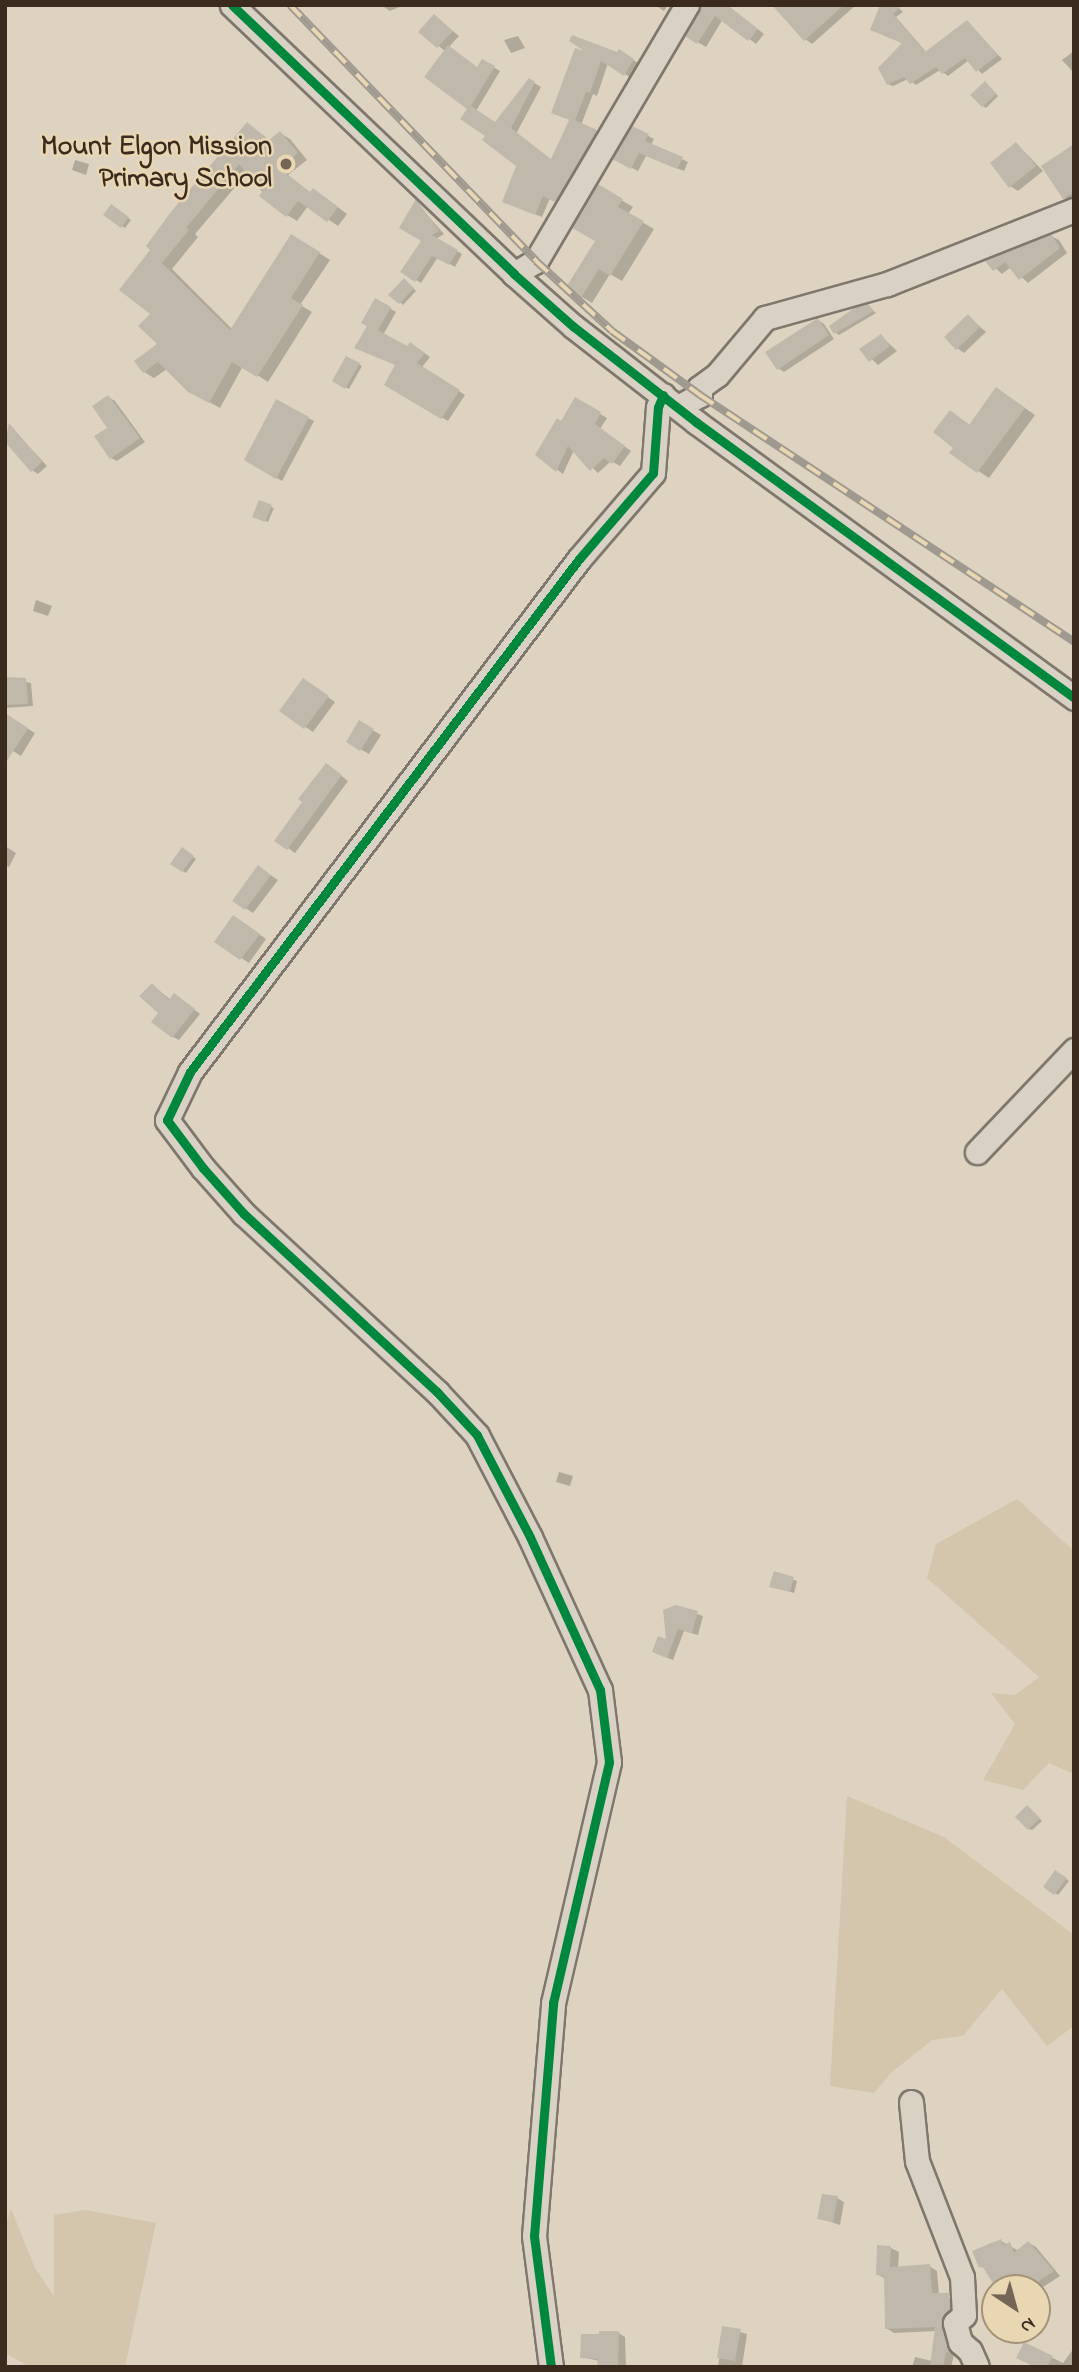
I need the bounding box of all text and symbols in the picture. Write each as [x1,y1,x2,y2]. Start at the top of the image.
place label: Mount Elgon Mission Primary School [41,131,272,197]
marker: Mount Elgon Mission Primary School [278,156,294,172]
north arrow [981,2274,1051,2344]
text: N [1014,2310,1041,2339]

